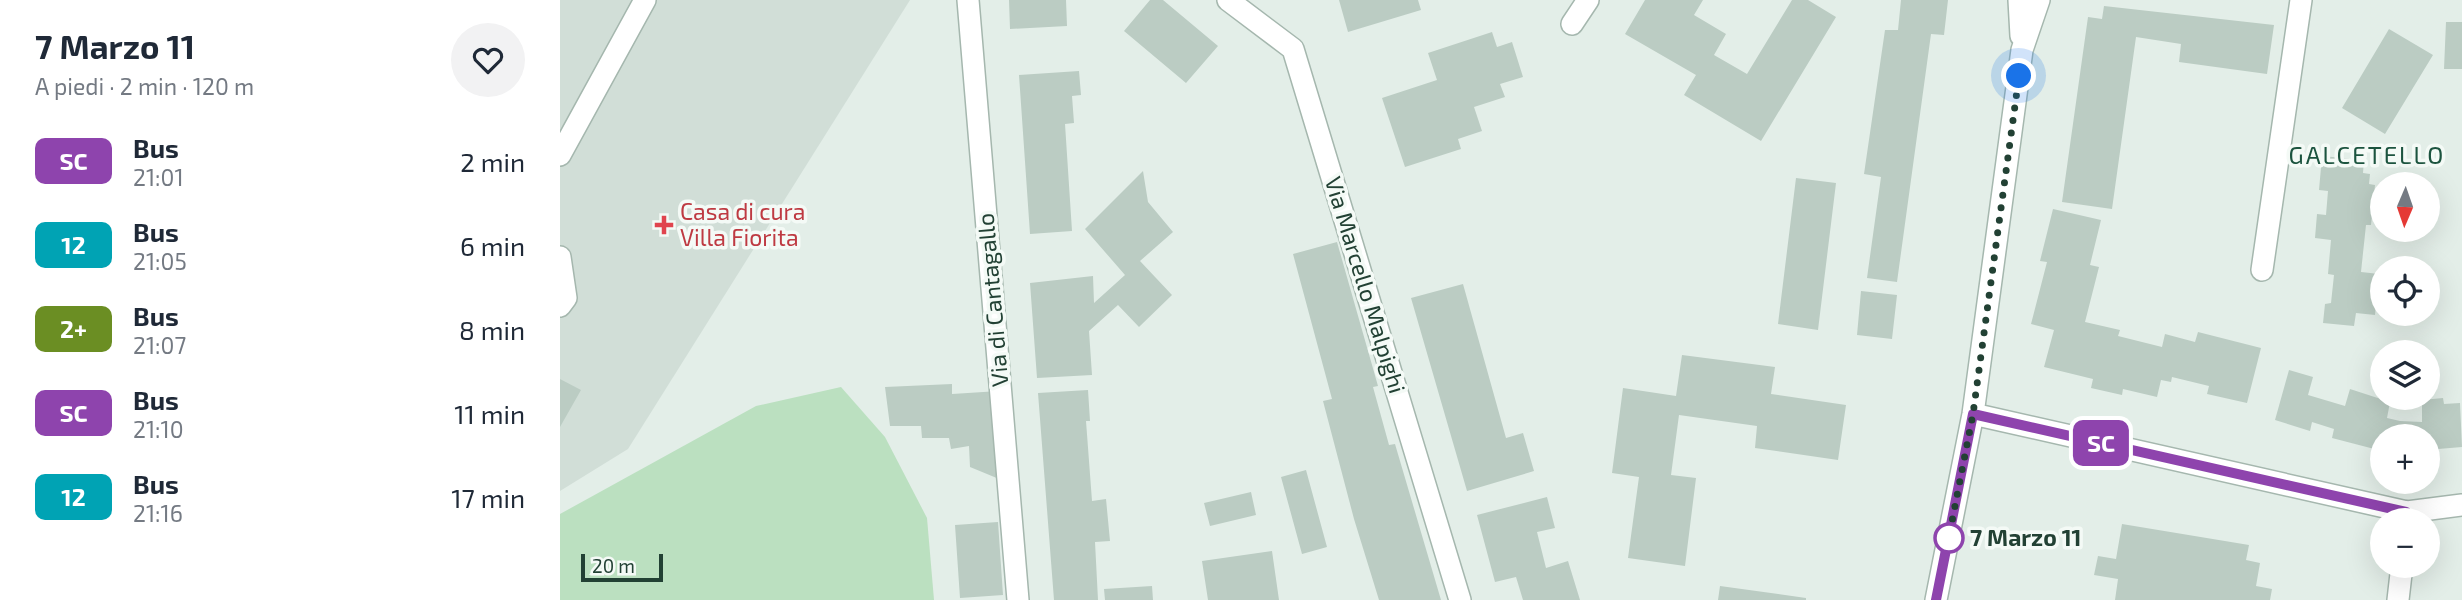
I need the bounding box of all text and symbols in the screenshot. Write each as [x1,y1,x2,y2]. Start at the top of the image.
button: heart [451,23,525,97]
text: 7 Marzo 11 [35,26,195,66]
your location [2001,58,2036,93]
text: A piedi · 2 min · 120 m [35,72,254,100]
text: Bus [133,132,179,163]
district label: GALCETELLO [2289,140,2445,169]
text: SC [59,146,88,175]
text: 2 min [460,146,525,177]
text: 21:01 [133,163,184,191]
north arrow [2370,172,2440,242]
map controls [2370,172,2440,578]
street label: Via Marcello Malpighi [1320,173,1412,396]
place label: Casa di cura Villa Fiorita [680,197,805,251]
street label: Via di Cantagallo [970,212,1014,388]
marker: Casa di cura Villa Fiorita [654,215,674,235]
text: Bus [133,216,179,247]
text: 12 [61,230,86,259]
text: 6 min [460,230,525,261]
text: 21:05 [133,247,187,275]
button: locate [2370,256,2440,326]
text: Bus [133,300,179,331]
text: 2+ [60,314,87,343]
text: 8 min [459,314,525,345]
text: 21:07 [133,331,186,359]
button: layers [2370,340,2440,410]
text: Bus [133,384,179,415]
text: SC [59,398,88,427]
text: 11 min [454,398,525,429]
text: 21:10 [133,415,184,443]
line badge: SC [2070,420,2132,466]
button: + [2370,424,2440,494]
text: SC [2087,428,2115,457]
text: Bus [133,468,179,499]
text: 12 [61,482,86,511]
text: 17 min [451,482,525,513]
text: 21:16 [133,499,183,527]
button: − [2370,508,2440,578]
marker: 7 Marzo 11 [1934,523,1964,553]
place label: 7 Marzo 11 [1970,523,2082,551]
scale bar [581,551,663,583]
text: 20 m [592,554,635,577]

